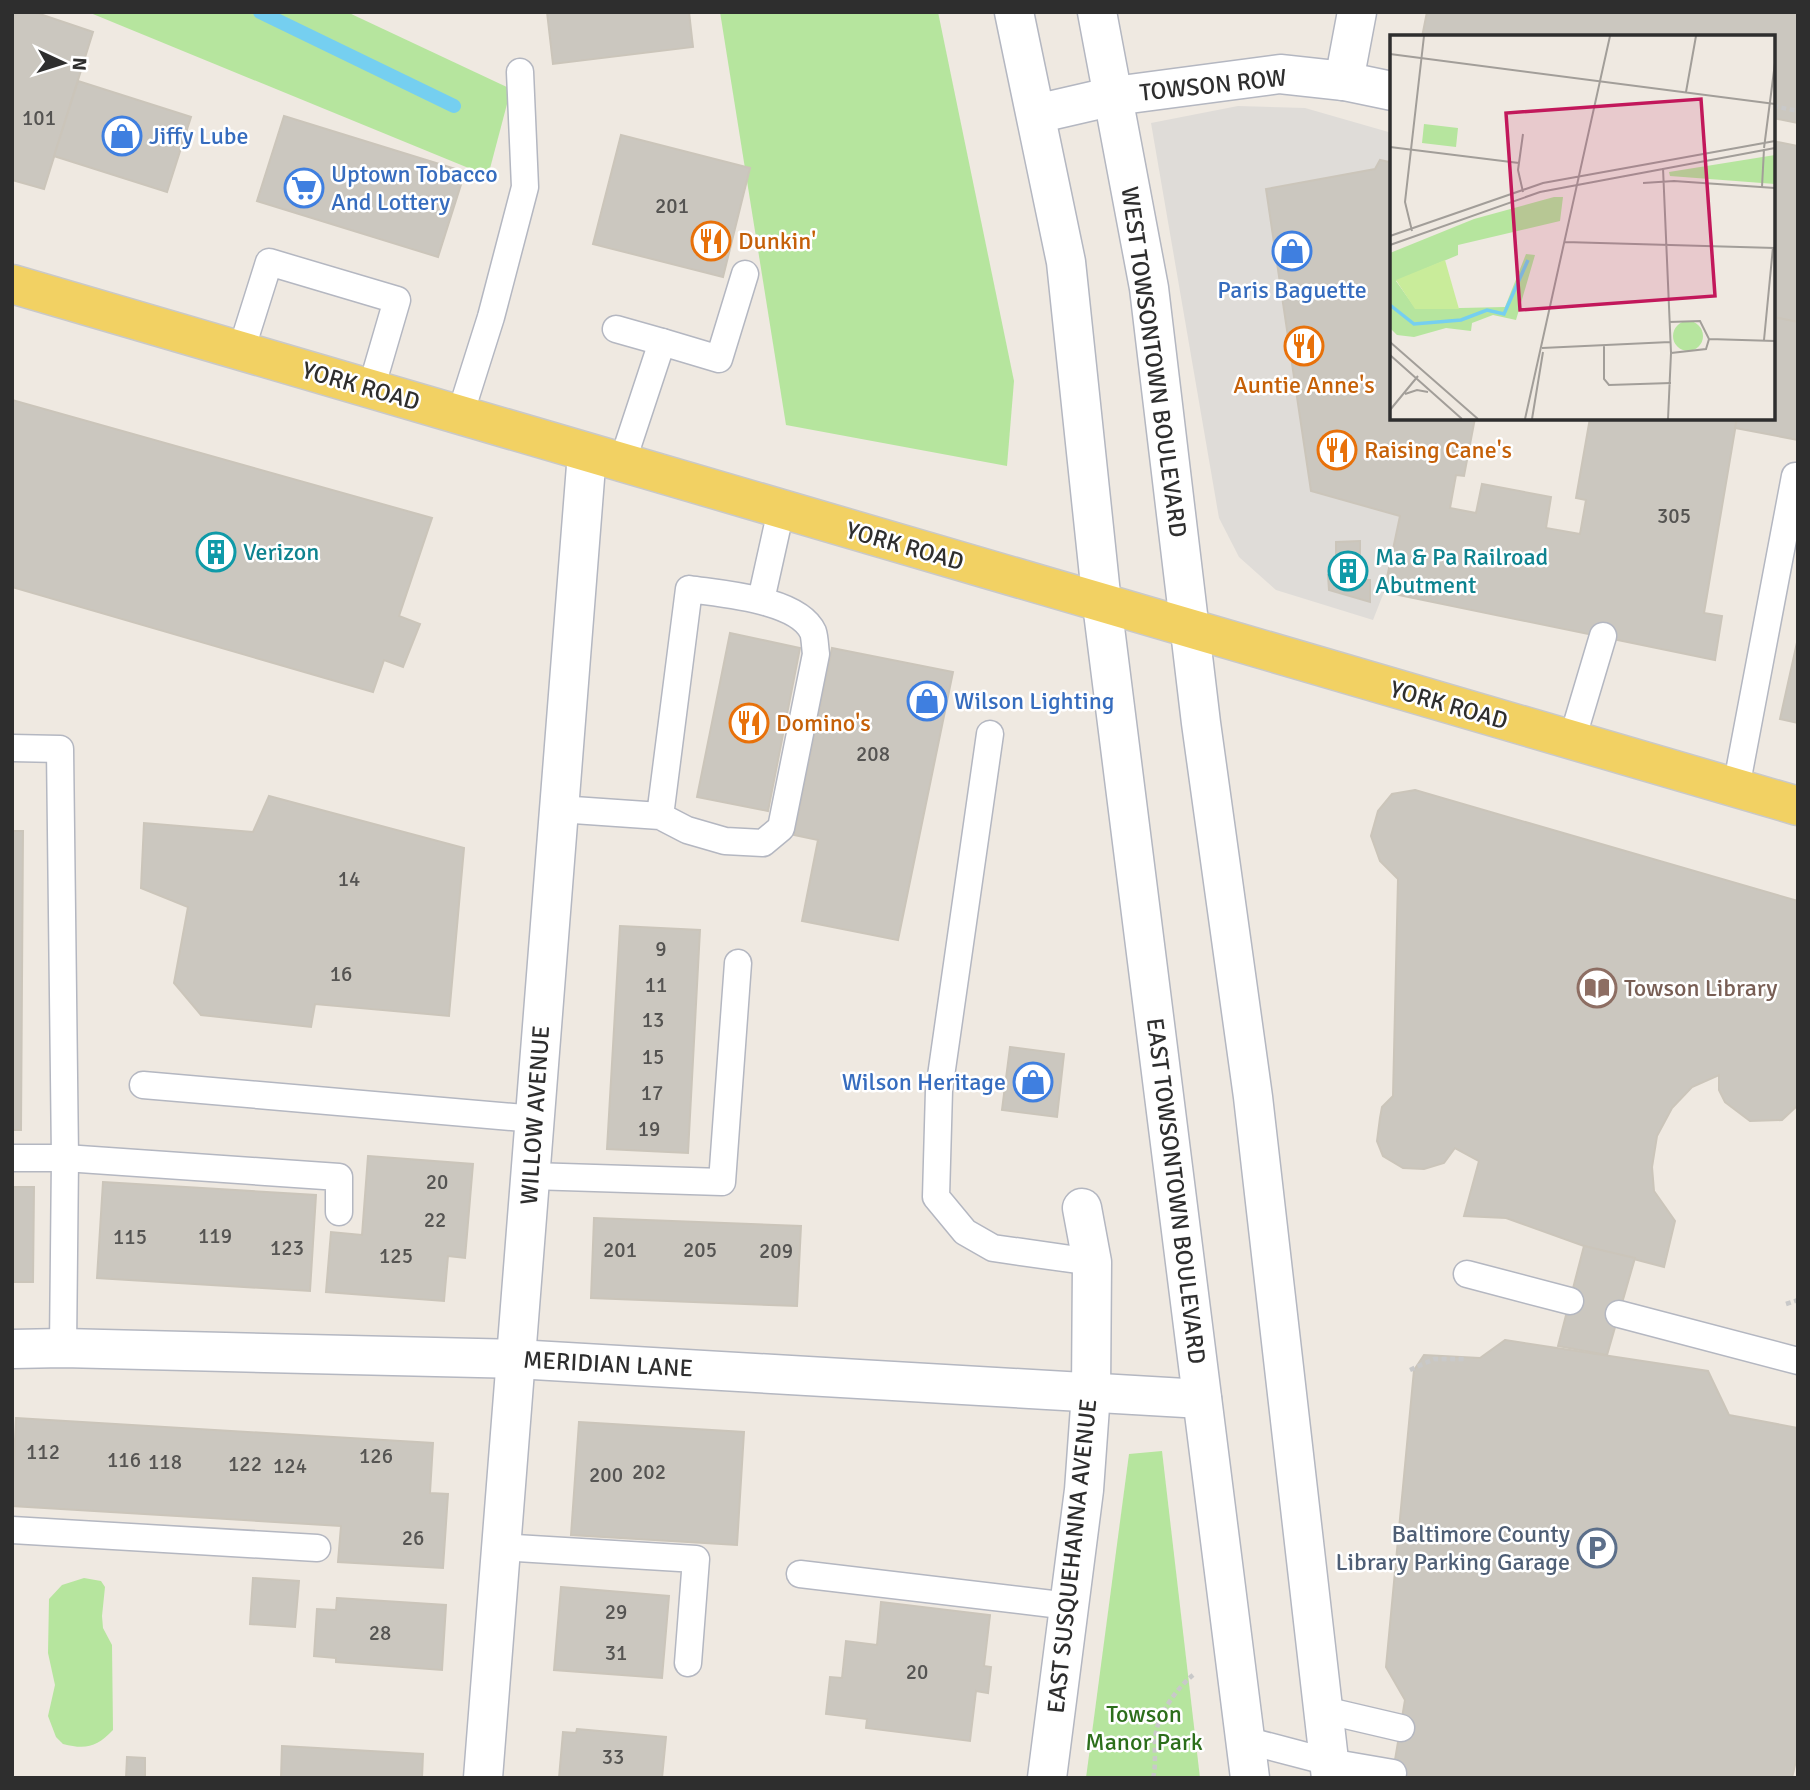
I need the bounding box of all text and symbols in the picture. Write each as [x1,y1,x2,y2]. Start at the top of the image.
north arrow [28,28,98,98]
inset map [1390,35,1775,420]
text: N [67,57,91,72]
street label: TOWSON ROW [1138,62,1288,108]
house number: 101 [22,105,56,131]
shop icon: Jiffy Lube [101,115,143,157]
place label: Jiffy Lube [149,121,248,151]
place label: Uptown Tobacco And Lottery [331,159,498,217]
supermarket icon: Uptown Tobacco And Lottery [283,167,325,209]
street label: WEST TOWSONTOWN BOULEVARD [1115,185,1193,539]
house number: 201 [655,193,689,219]
restaurant icon: Dunkin' [690,220,732,262]
place label: Dunkin' [738,226,816,256]
shop icon: Paris Baguette [1271,230,1313,272]
place label: Paris Baguette [1217,275,1367,305]
restaurant icon: Auntie Anne's [1283,325,1325,367]
street label: YORK ROAD [299,355,423,417]
place label: Auntie Anne's [1233,370,1375,400]
restaurant icon: Raising Cane's [1316,429,1358,471]
place label: Raising Cane's [1364,435,1512,465]
house number: 305 [1657,503,1691,529]
street label: YORK ROAD [843,515,967,577]
building icon: Verizon [195,531,237,573]
place label: Verizon [243,537,319,567]
place label: Ma & Pa Railroad Abutment [1375,542,1548,600]
building icon: Ma & Pa Railroad Abutment [1327,550,1369,592]
street label: YORK ROAD [1387,674,1511,736]
shop icon: Wilson Lighting [906,680,948,722]
place label: Wilson Lighting [954,686,1114,716]
restaurant icon: Domino's [728,702,770,744]
place label: Domino's [776,708,871,738]
house number: 208 [856,741,890,767]
house number: 14 [338,866,360,892]
house number: 9 [655,936,667,962]
house number: 16 [330,961,352,987]
library icon: Towson Library [1576,967,1618,1009]
house number: 11 [645,972,667,998]
place label: Towson Library [1624,973,1778,1003]
house number: 13 [642,1007,664,1033]
street label: EAST TOWSONTOWN BOULEVARD [1140,1016,1212,1366]
street label: WILLOW AVENUE [514,1024,556,1206]
house number: 15 [642,1044,664,1070]
shop icon: Wilson Heritage [1012,1061,1054,1103]
place label: Wilson Heritage [842,1067,1006,1097]
house number: 17 [641,1080,663,1106]
house number: 19 [638,1116,660,1142]
house number: 20 [426,1169,448,1195]
house number: 22 [424,1207,446,1233]
house number: 119 [198,1223,232,1249]
house number: 115 [113,1224,147,1250]
house number: 123 [270,1235,304,1261]
house number: 201 [603,1237,637,1263]
house number: 205 [683,1237,717,1263]
house number: 209 [759,1238,793,1264]
house number: 125 [379,1243,413,1269]
street label: MERIDIAN LANE [522,1345,694,1383]
street label: EAST SUSQUEHANNA AVENUE [1041,1397,1103,1715]
house number: 112 [26,1439,60,1465]
house number: 126 [359,1443,393,1469]
house number: 116 [107,1447,141,1473]
house number: 118 [148,1449,182,1475]
house number: 122 [228,1451,262,1477]
house number: 124 [273,1453,307,1479]
house number: 202 [632,1459,666,1485]
house number: 200 [589,1462,623,1488]
place label: Baltimore County Library Parking Garage [1335,1519,1570,1577]
house number: 26 [402,1525,424,1551]
parking icon: Baltimore County Library Parking Garage [1576,1527,1618,1569]
house number: 29 [605,1599,627,1625]
house number: 28 [369,1620,391,1646]
house number: 31 [605,1640,627,1666]
house number: 20 [906,1659,928,1685]
park label: Towson Manor Park [1085,1699,1203,1757]
house number: 33 [602,1744,624,1770]

